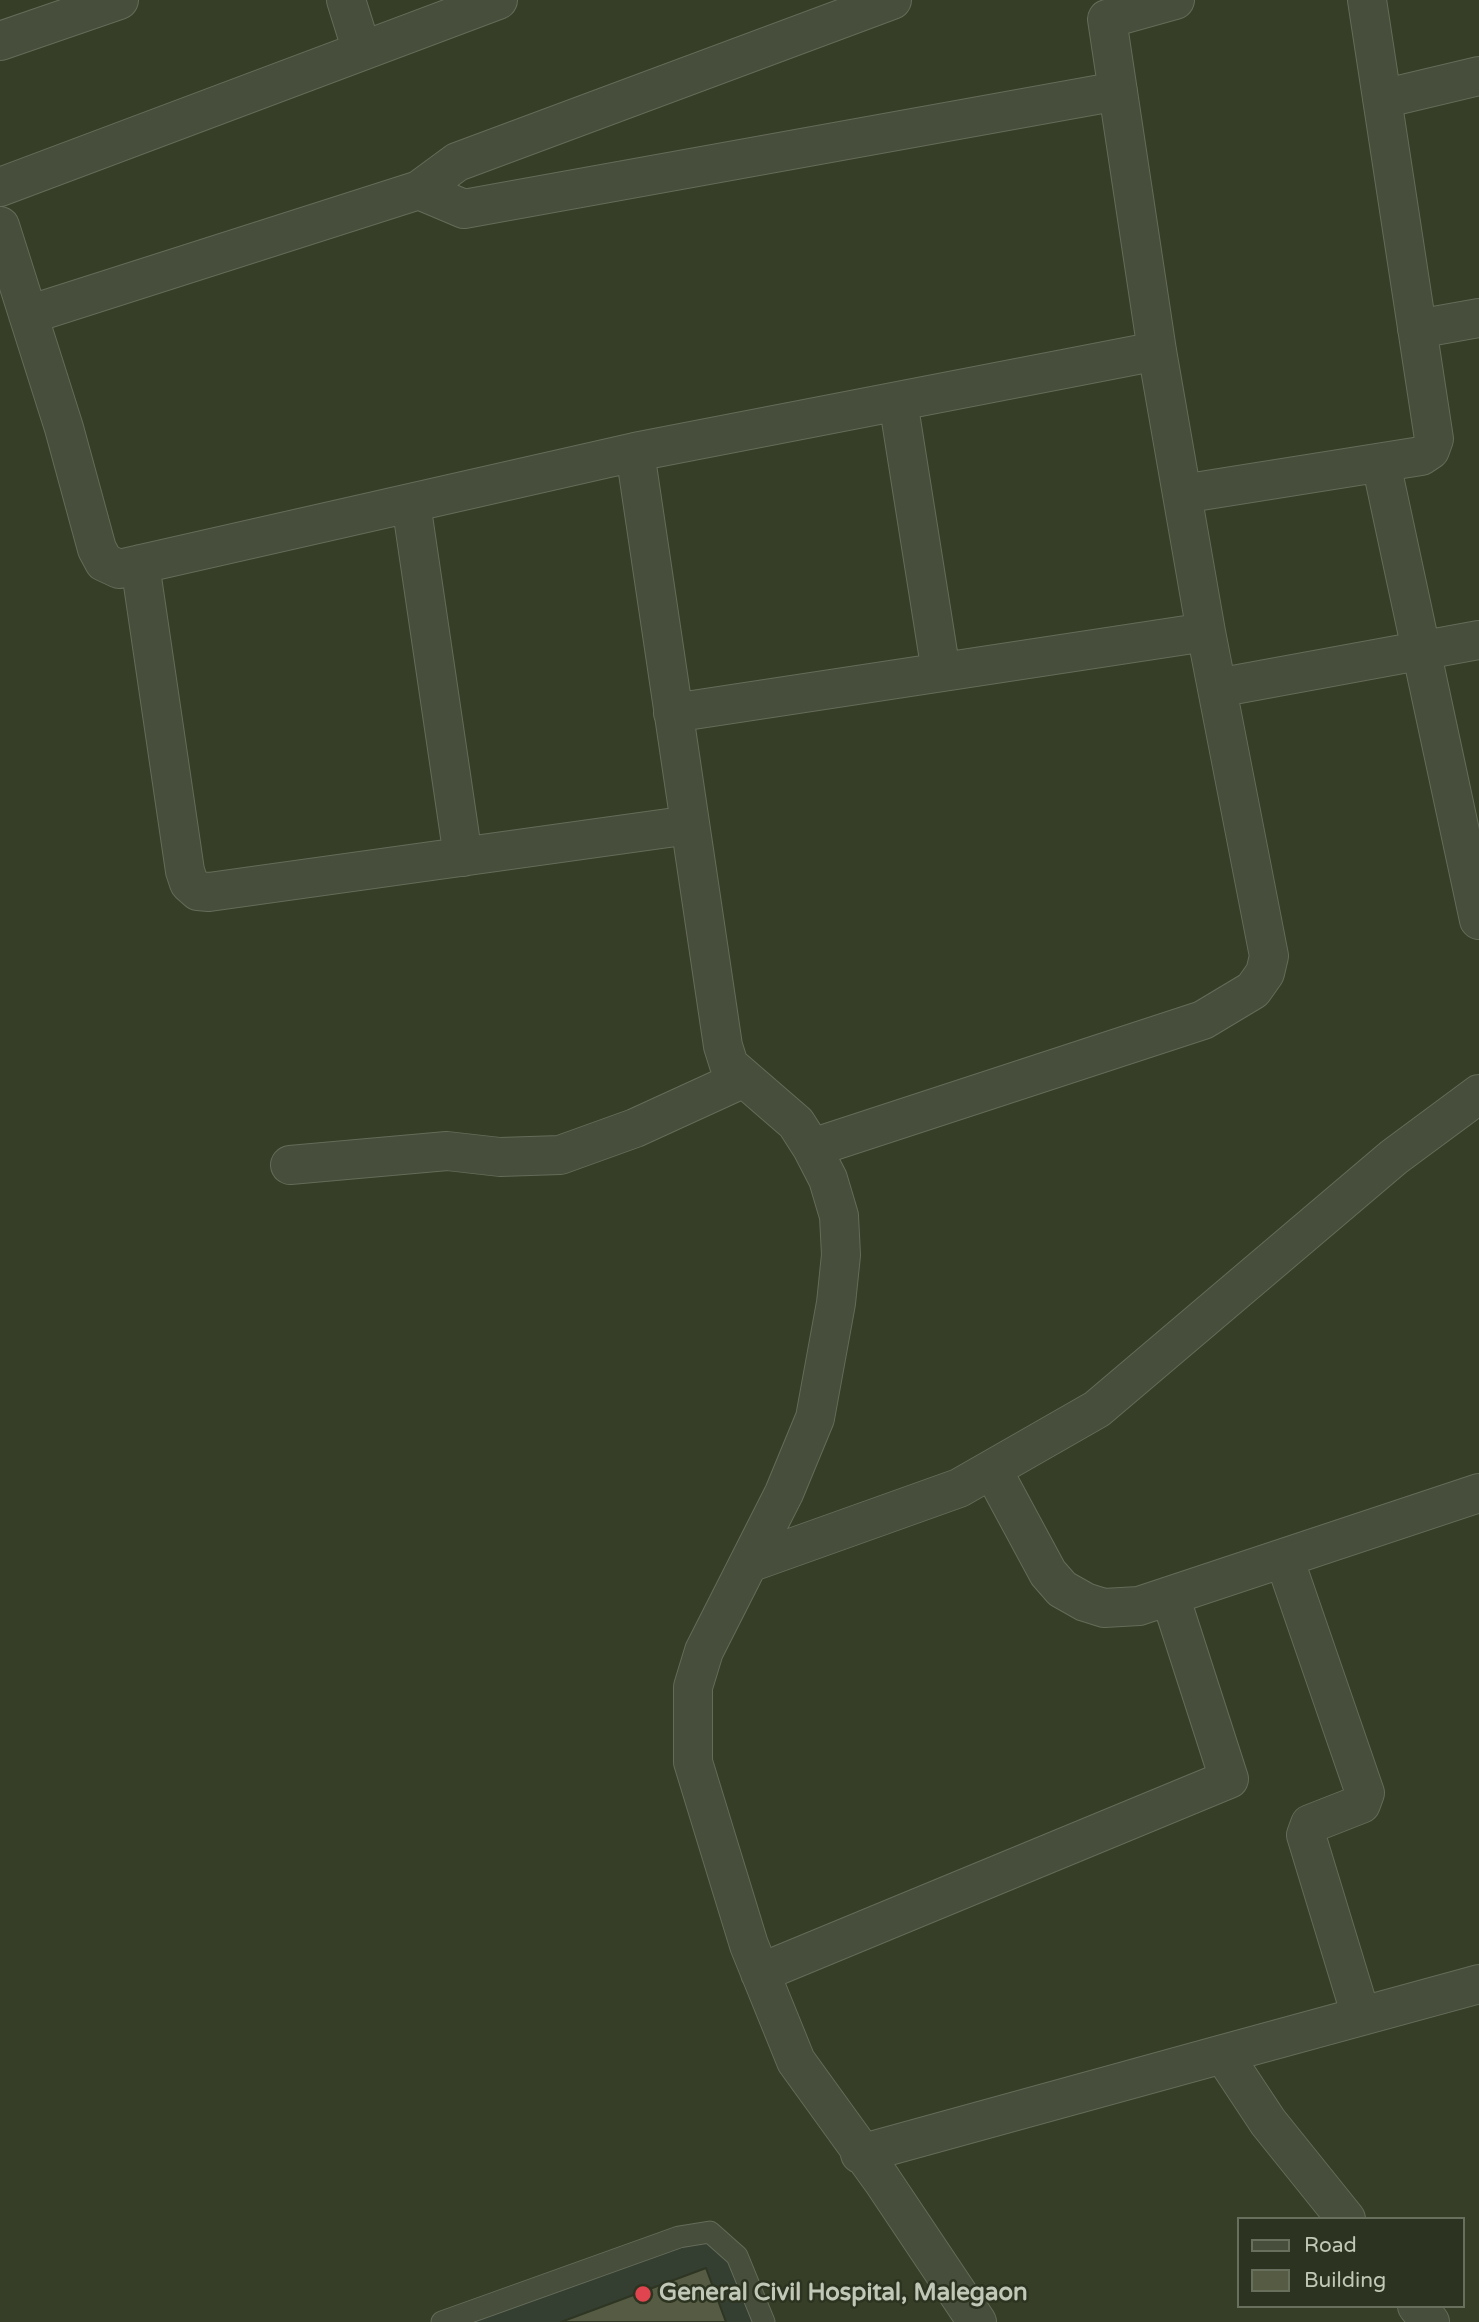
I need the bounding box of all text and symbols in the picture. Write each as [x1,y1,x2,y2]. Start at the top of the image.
legend [1238,2217,1465,2308]
text: Road [1304,2233,1357,2258]
text: Building [1304,2268,1386,2293]
place label: General Civil Hospital, Malegaon [659,2280,1028,2308]
marker: General Civil Hospital, Malegaon [633,2284,653,2304]

